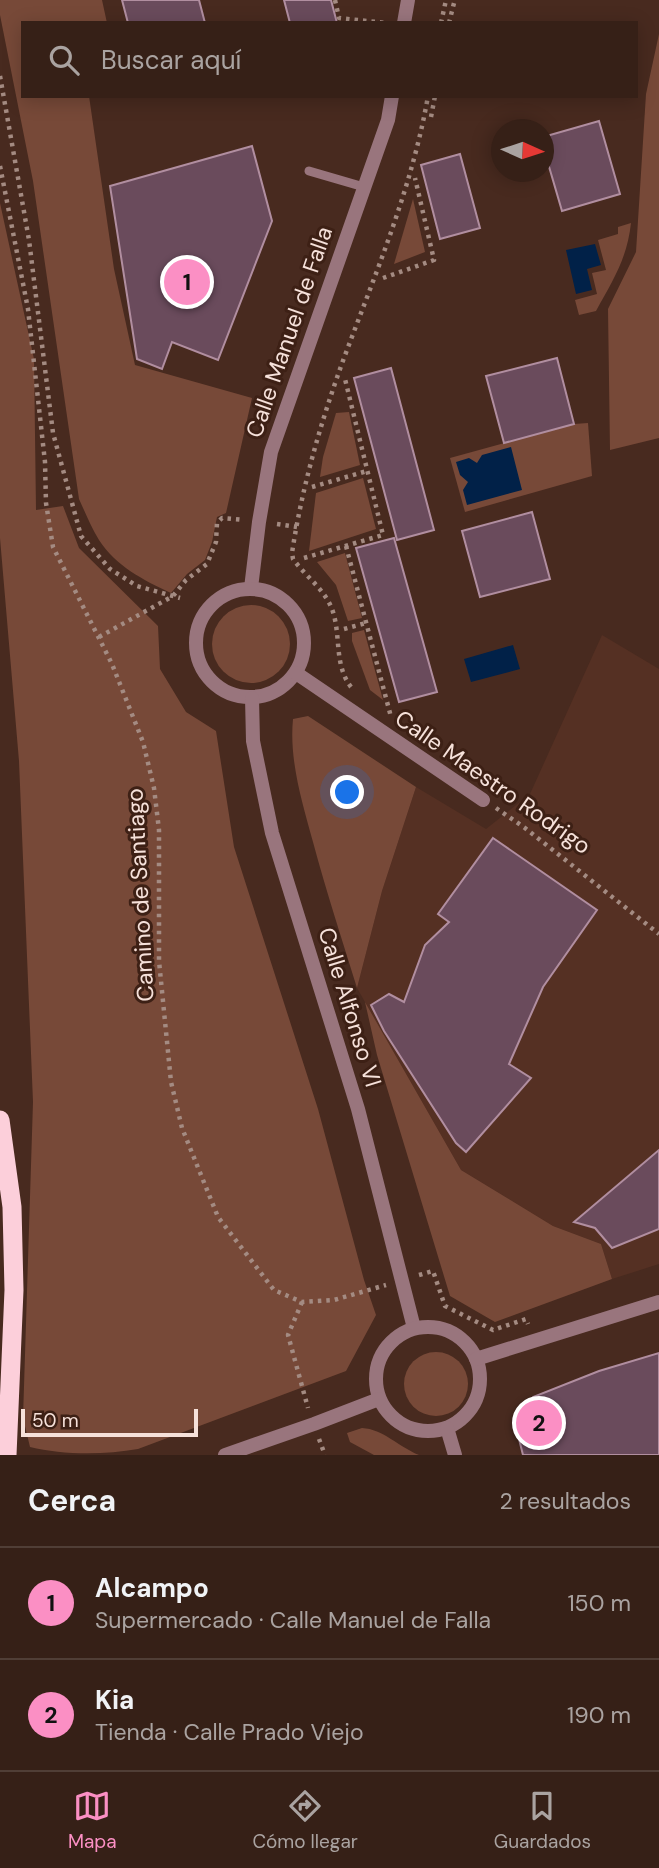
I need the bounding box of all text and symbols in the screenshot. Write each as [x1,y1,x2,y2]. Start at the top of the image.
search box [21,21,638,98]
icon: search [45,41,83,79]
text: Buscar aquí [101,43,241,77]
north arrow [491,119,554,182]
street label: Calle Manuel de Falla [239,222,339,442]
pin: 1 [164,256,210,308]
street label: Calle Maestro Rodrigo [389,703,597,861]
your location [330,775,364,809]
street label: Camino de Santiago [119,788,161,1002]
street label: Calle Alfonso VI [312,924,388,1090]
pin: 2 [516,1397,562,1449]
scale bar [21,1406,198,1438]
text: 50 m [32,1408,79,1433]
text: Cerca [28,1481,116,1520]
text: 2 resultados [500,1486,631,1516]
text: Alcampo [95,1571,209,1605]
text: 1 [47,1588,55,1618]
text: 150 m [567,1588,631,1618]
text: Supermercado · Calle Manuel de Falla [95,1605,491,1635]
text: Kia [95,1683,134,1717]
text: 2 [44,1700,58,1730]
text: 190 m [567,1700,631,1730]
text: Tienda · Calle Prado Viejo [95,1717,364,1747]
tab: Mapa [68,1787,117,1854]
tab: Cómo llegar [252,1787,358,1854]
tab: Guardados [494,1787,591,1854]

